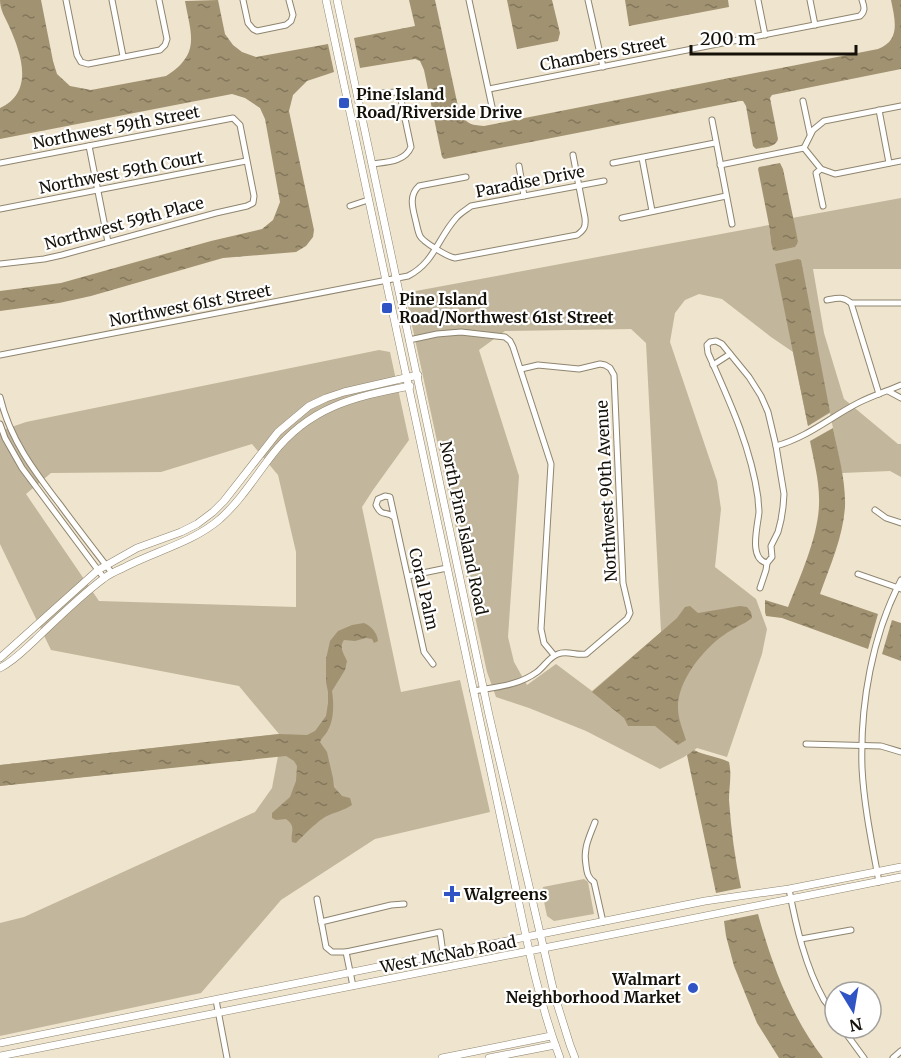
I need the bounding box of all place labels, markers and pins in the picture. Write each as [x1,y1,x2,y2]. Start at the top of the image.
place label: Pine Island Road/Riverside Drive [356,84,523,122]
marker: Pine Island Road/Riverside Drive [337,96,351,110]
place label: Pine Island Road/Northwest 61st Street [399,289,614,327]
marker: Pine Island Road/Northwest 61st Street [380,301,394,315]
place label: Walgreens [463,884,548,904]
marker: Walgreens [445,887,459,901]
place label: Walmart Neighborhood Market [506,969,682,1007]
marker: Walmart Neighborhood Market [686,981,700,995]

